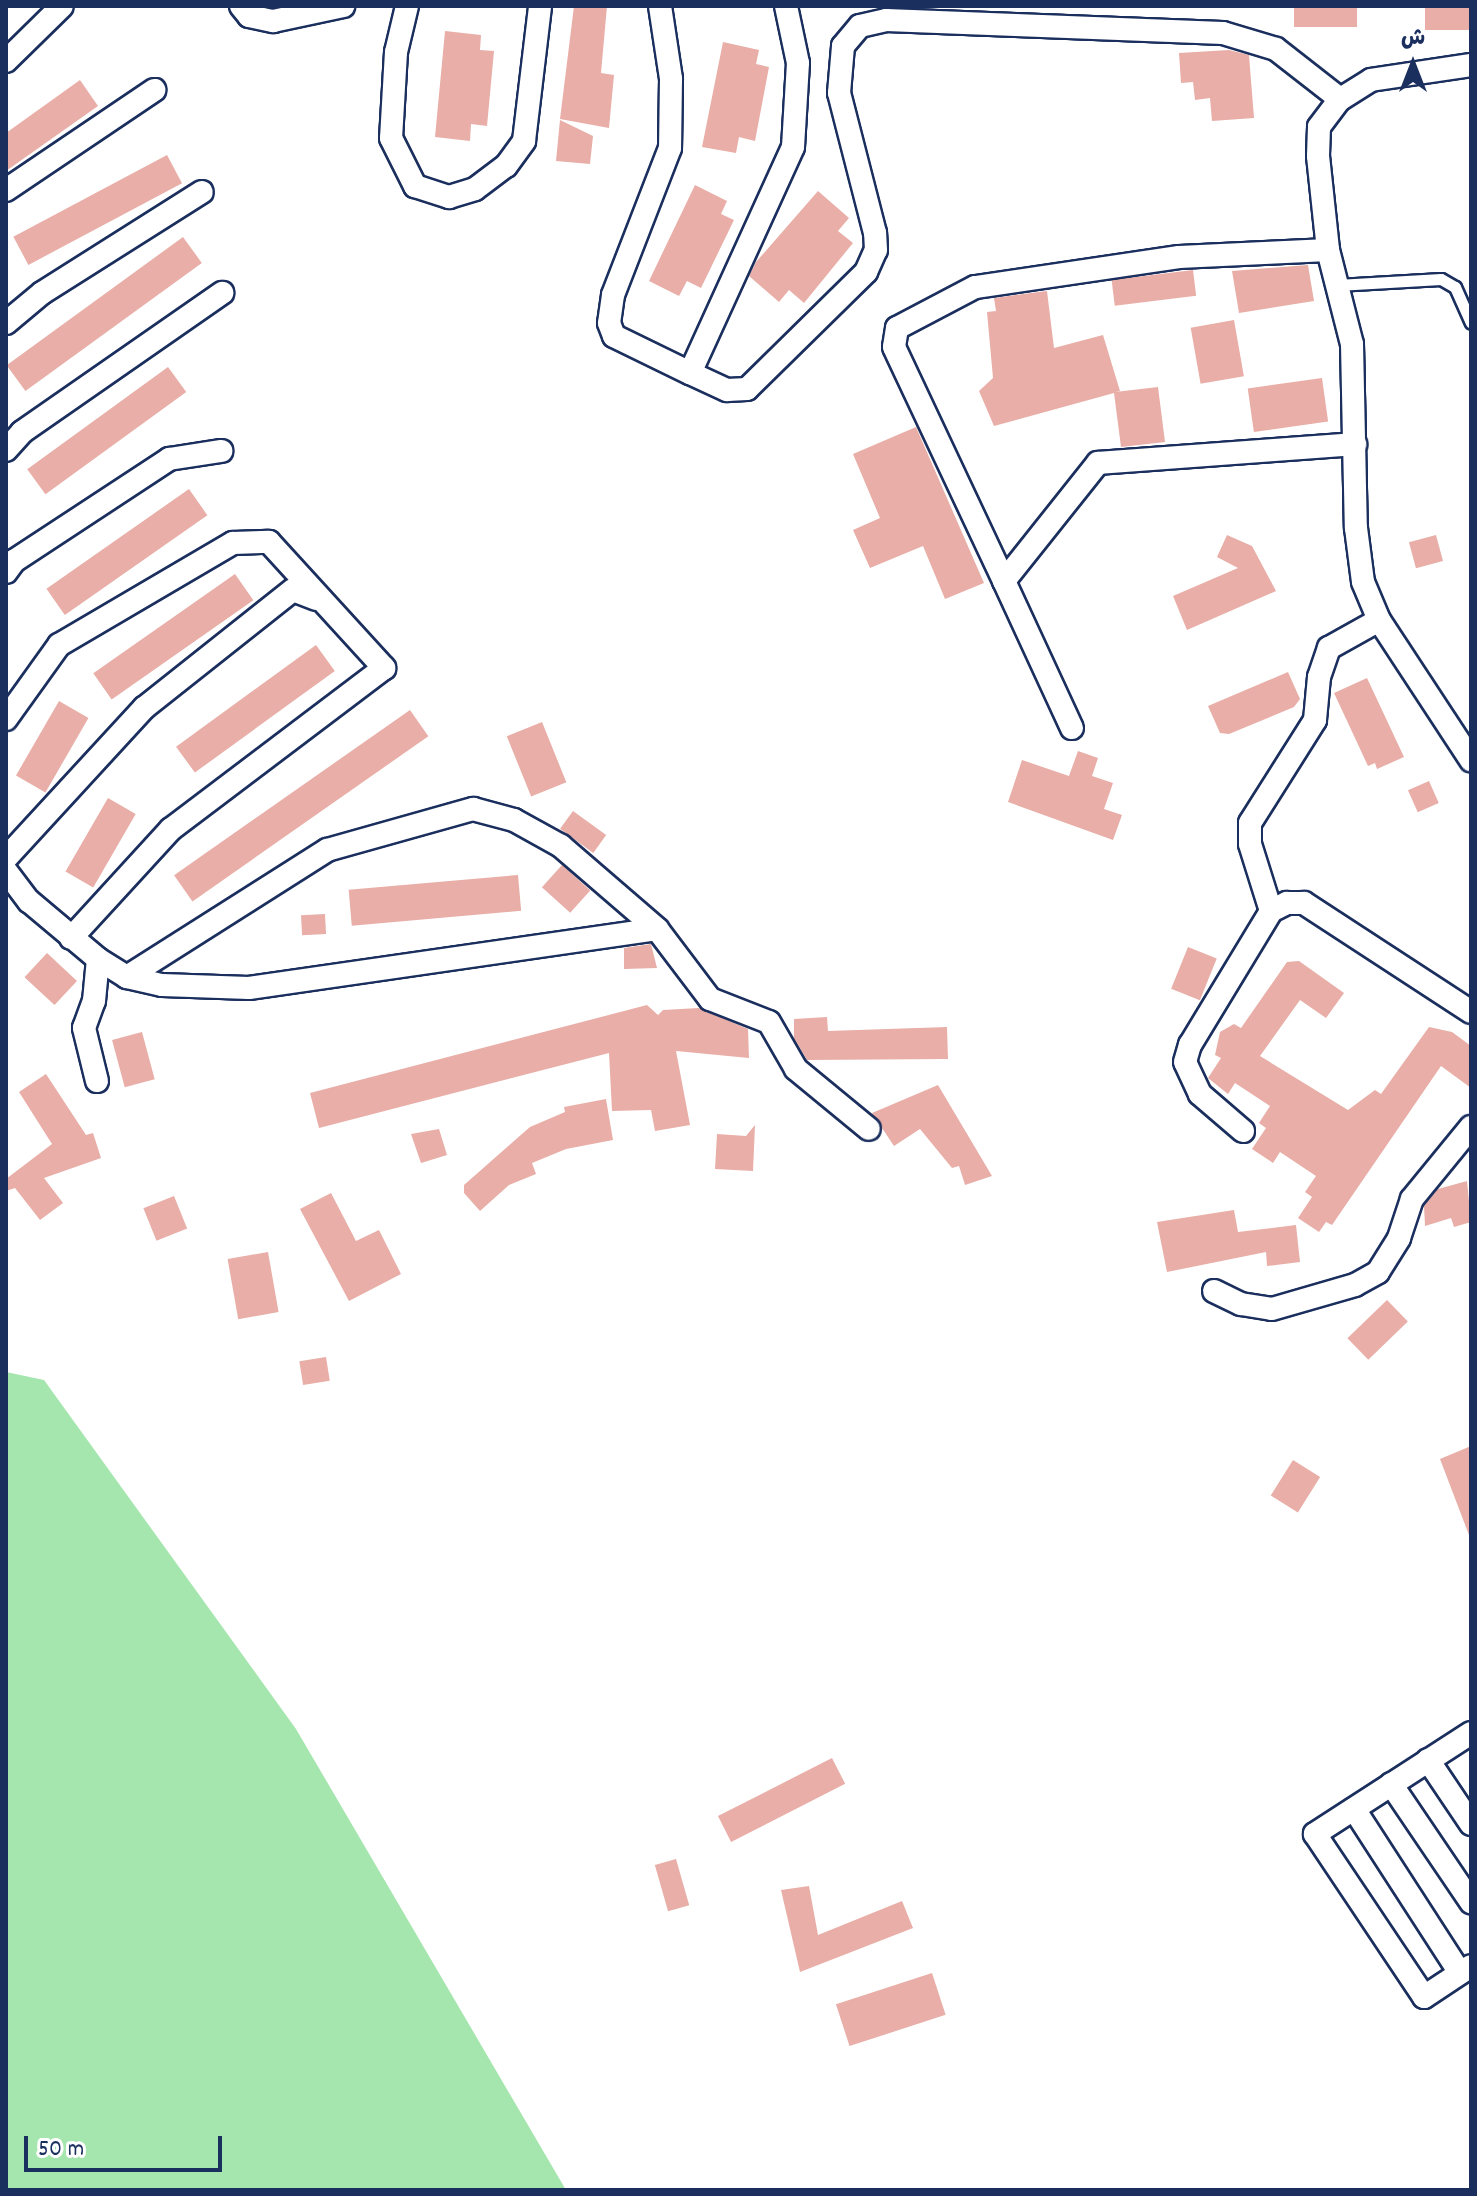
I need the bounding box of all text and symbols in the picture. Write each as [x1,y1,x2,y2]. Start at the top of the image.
north arrow [1373,24,1453,104]
text: ش [1401,24,1425,55]
scale bar [28,2120,226,2170]
text: 50 m [38,2133,84,2167]

